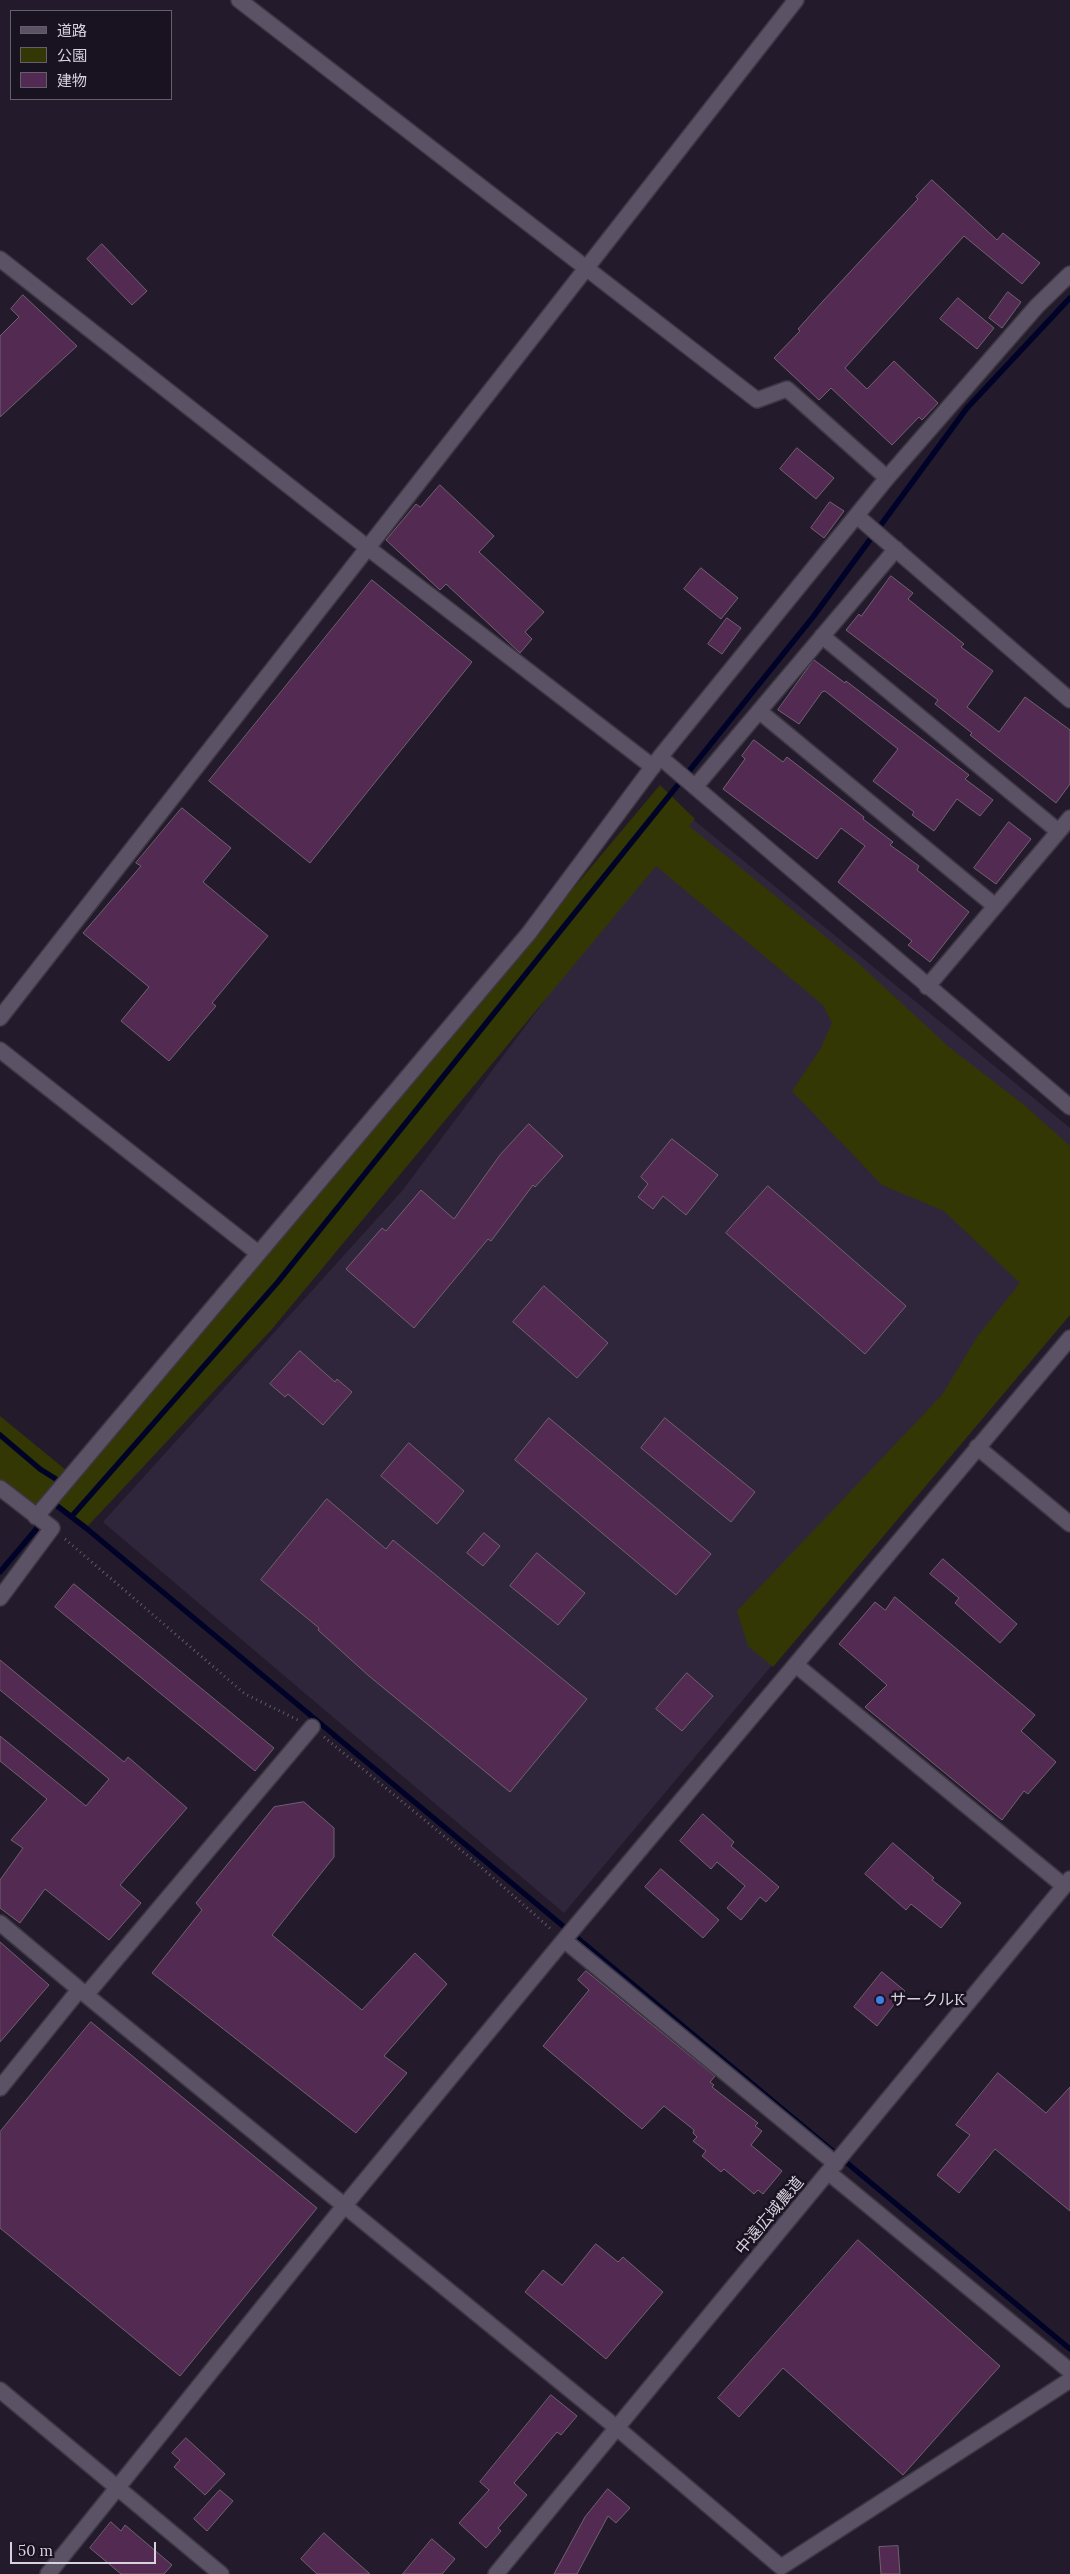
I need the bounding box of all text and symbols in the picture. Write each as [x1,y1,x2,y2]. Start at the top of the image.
legend [10,10,172,100]
text: 道路 [57,21,87,40]
text: 公園 [57,46,87,65]
text: 建物 [57,71,87,90]
place label: サークルK [890,1990,965,2010]
marker: サークルK [874,1994,886,2006]
street label: 中遠広域農道 [732,2173,808,2259]
scale bar [12,2532,159,2564]
text: 50 m [18,2541,53,2560]

